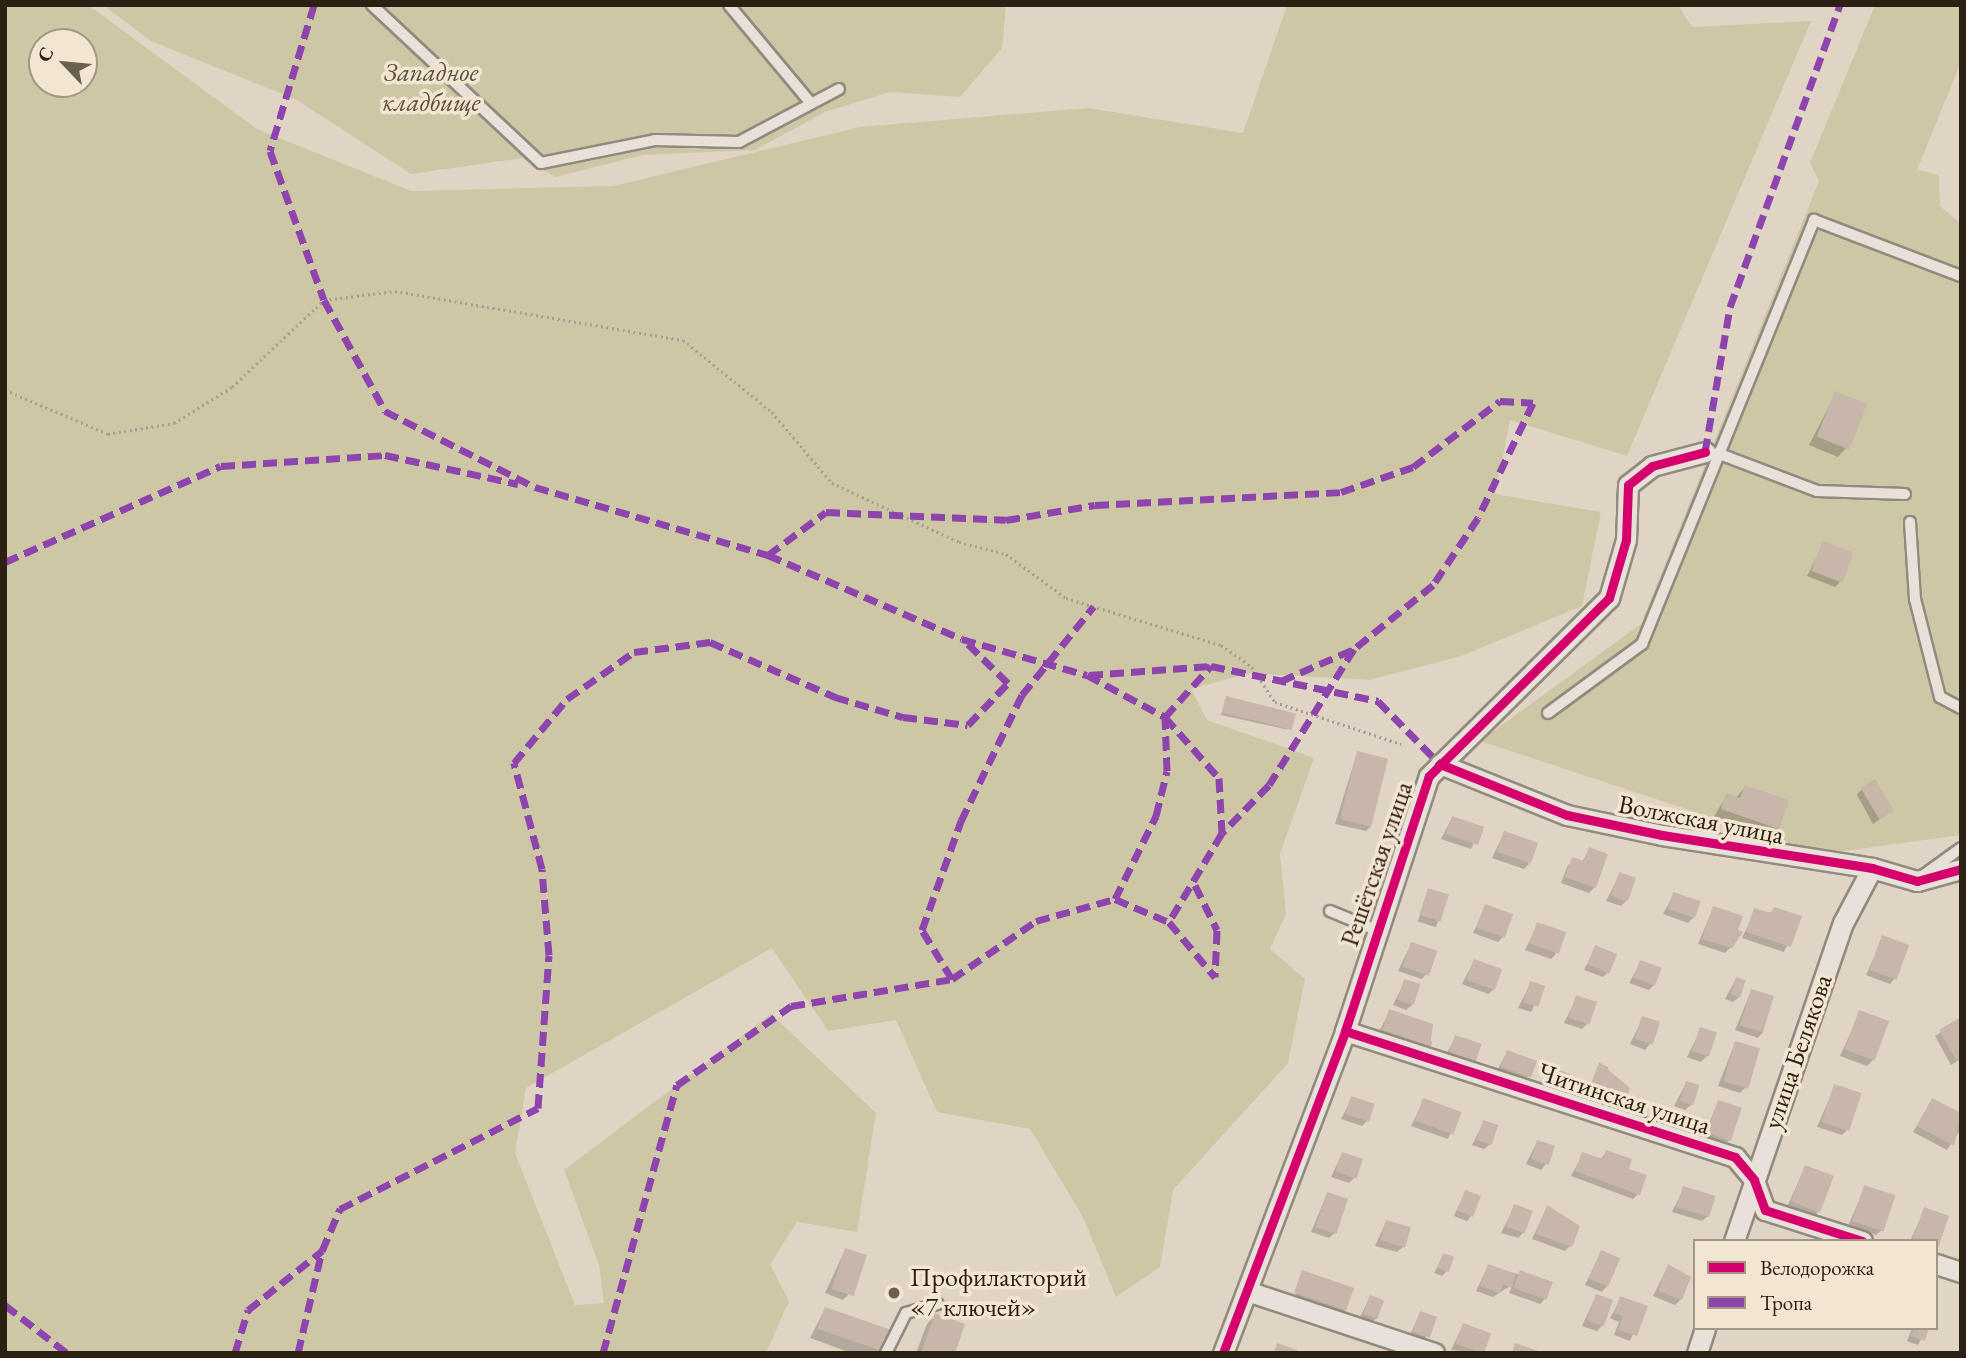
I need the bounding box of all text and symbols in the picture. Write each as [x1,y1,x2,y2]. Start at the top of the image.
north arrow [28,28,98,98]
text: С [31,43,60,66]
park label: Западное кладбище [382,57,480,119]
street label: Решётская улица [1334,778,1420,950]
street label: Волжская улица [1616,789,1786,851]
street label: улица Белякова [1757,971,1839,1133]
street label: Читинская улица [1534,1056,1714,1142]
legend [1693,1239,1938,1330]
text: Велодорожка [1760,1254,1874,1281]
place label: Профилакторий «7 ключей» [910,1262,1087,1324]
marker: Профилакторий «7 ключей» [884,1283,904,1303]
text: Тропа [1760,1289,1812,1316]

